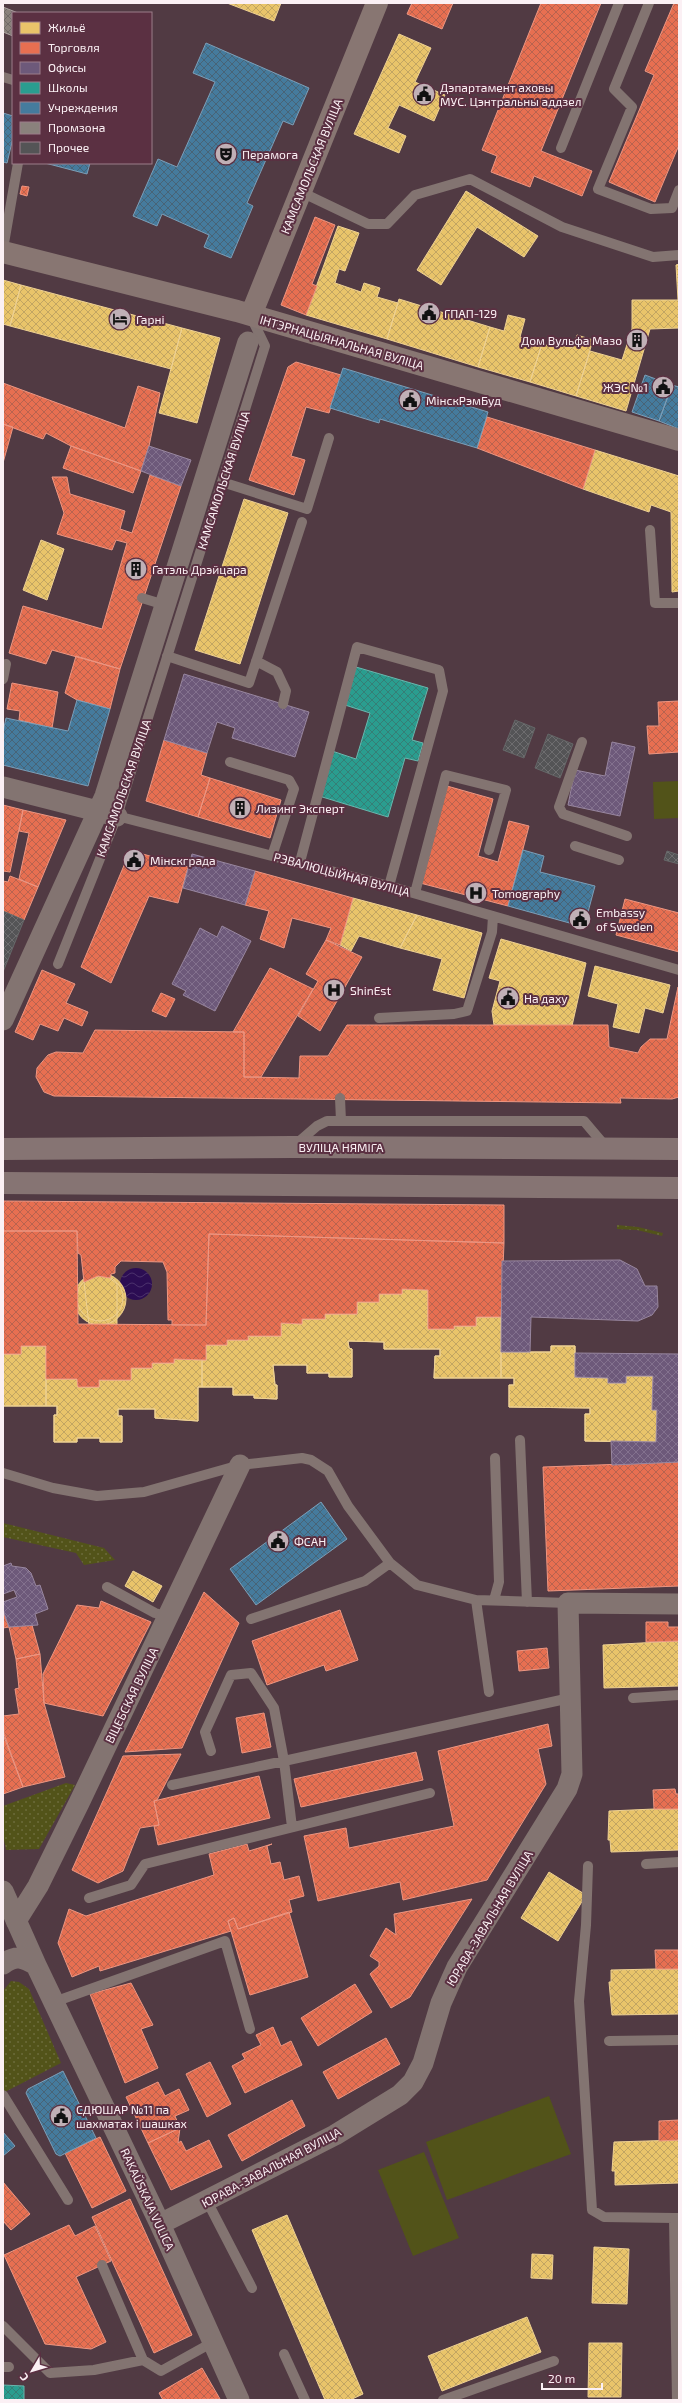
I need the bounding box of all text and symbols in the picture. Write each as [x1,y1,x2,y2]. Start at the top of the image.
legend [12,12,152,164]
text: Жильё [48,20,85,34]
text: Торговля [48,40,100,54]
text: Офисы [48,60,86,74]
text: Школы [48,80,88,94]
place label: Дэпартамент аховы МУС. Цэнтральны аддзел [440,80,581,108]
public building icon: Дэпартамент аховы МУС. Цэнтральны аддзел [411,81,437,107]
street label: КАМСАМОЛЬСКАЯ ВУЛІЦА [277,96,345,236]
text: Учреждения [48,100,118,114]
text: Промзона [48,120,105,134]
text: Прочее [48,140,89,154]
theatre icon: Перамога [213,141,239,167]
place label: Перамога [242,147,298,161]
public building icon: ГПАП-129 [416,300,442,326]
hotel icon: Гарні [107,306,133,332]
place label: ГПАП-129 [444,306,497,320]
place label: Гарні [136,312,164,326]
street label: ІНТЭРНАЦЫЯНАЛЬНАЯ ВУЛІЦА [258,312,426,372]
building icon: Дом Вульфа Мазо [624,327,650,353]
place label: Дом Вульфа Мазо [521,333,622,348]
public building icon: ЖЭС №1 [650,374,676,400]
place label: ЖЭС №1 [603,380,648,394]
public building icon: МінскРэмБуд [397,387,423,413]
place label: МінскРэмБуд [426,393,501,408]
street label: КАМСАМОЛЬСКАЯ ВУЛІЦА [194,408,252,551]
building icon: Гатэль Дрэйцара [123,556,149,582]
place label: Гатэль Дрэйцара [152,562,247,576]
street label: КАМСАМОЛЬСКАЯ ВУЛІЦА [93,717,153,859]
building icon: Лизинг Эксперт [227,795,253,821]
place label: Лизинг Эксперт [256,801,345,815]
public building icon: Мінскграда [121,847,147,873]
street label: РЭВАЛЮЦЫЙНАЯ ВУЛІЦА [272,849,412,899]
place label: Мінскграда [150,853,216,867]
hospital icon: Tomography [463,880,489,906]
place label: Tomography [492,886,561,900]
place label: Embassy of Sweden [596,905,653,933]
public building icon: Embassy of Sweden [567,906,593,932]
hospital icon: ShinEst [321,977,347,1003]
place label: ShinEst [350,983,391,997]
public building icon: На даху [495,985,521,1011]
place label: На даху [524,991,568,1006]
street label: ВУЛІЦА НЯМІГА [299,1140,384,1154]
public building icon: ФСАН [265,1528,291,1554]
place label: ФСАН [294,1534,326,1548]
street label: ВІЦЕБСКАЯ ВУЛІЦА [102,1644,160,1745]
street label: ЮРАВА-ЗАВАЛЬНАЯ ВУЛІЦА [443,1847,535,1988]
place label: СДЮШАР №11 па шахматах і шашках [76,2102,188,2130]
public building icon: СДЮШАР №11 па шахматах і шашках [48,2103,74,2129]
street label: ЮРАВА-ЗАВАЛЬНАЯ ВУЛІЦА [199,2124,344,2210]
street label: RAKAŬSKAJA VULICA [118,2146,178,2253]
north arrow [12,2351,52,2391]
scale bar [542,2365,602,2391]
text: С [16,2370,31,2384]
text: 20 m [548,2371,575,2385]

